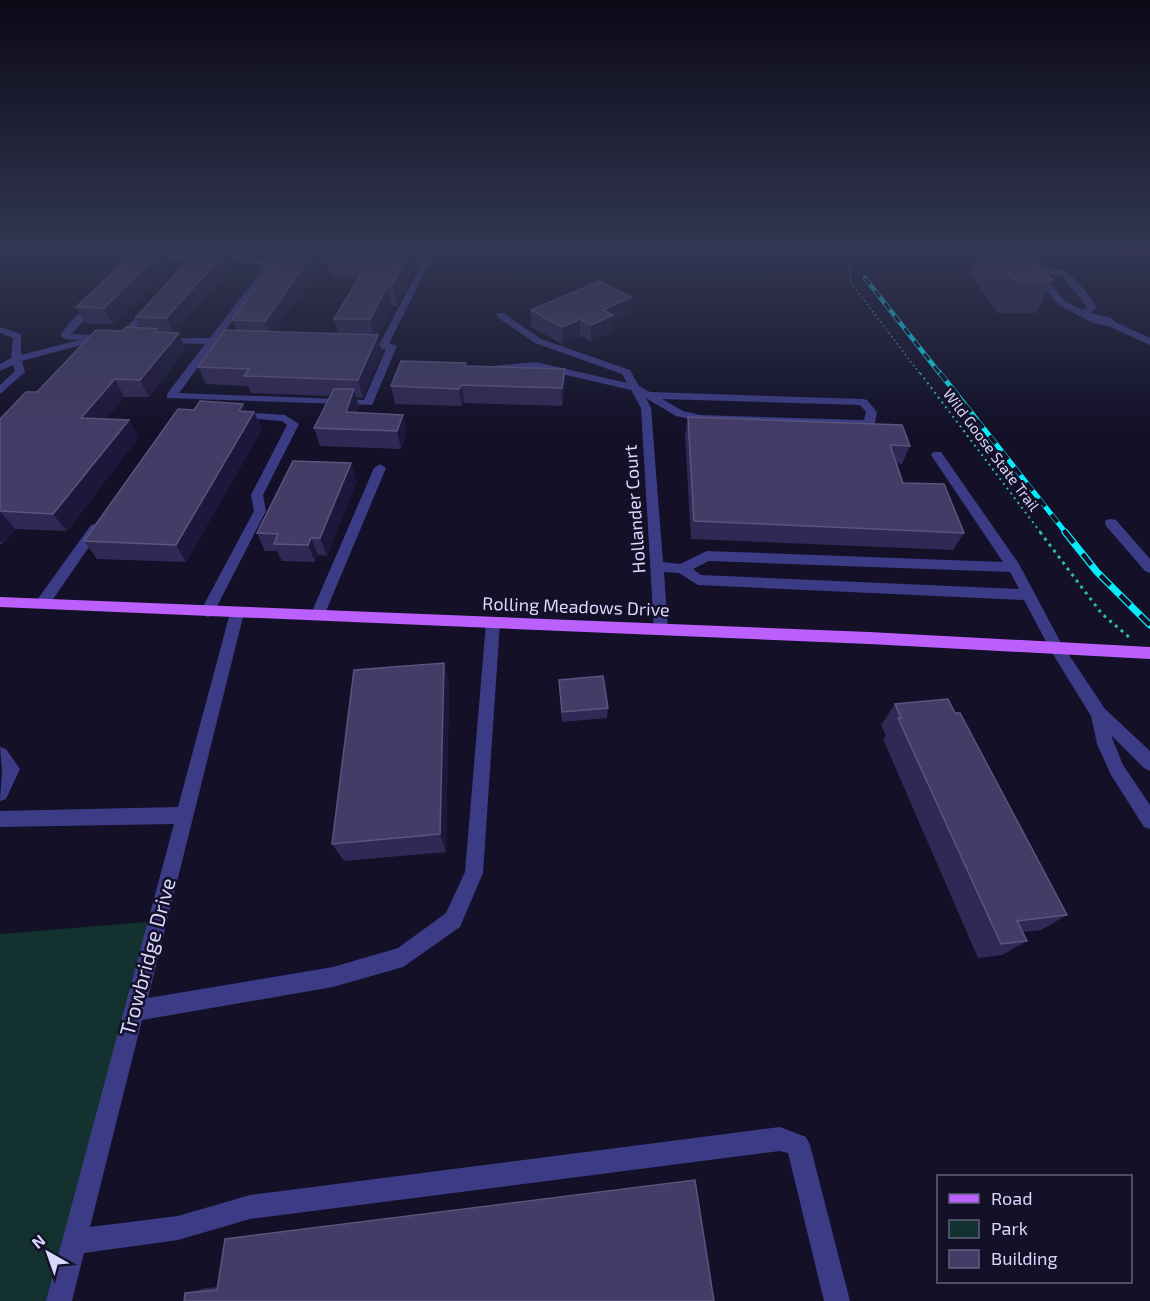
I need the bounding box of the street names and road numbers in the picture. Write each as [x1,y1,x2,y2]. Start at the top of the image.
street label: Wild Goose State Trail [940,385,1044,515]
street label: Hollander Court [619,444,649,574]
street label: Rolling Meadows Drive [482,592,670,620]
street label: Trowbridge Drive [113,875,180,1038]

